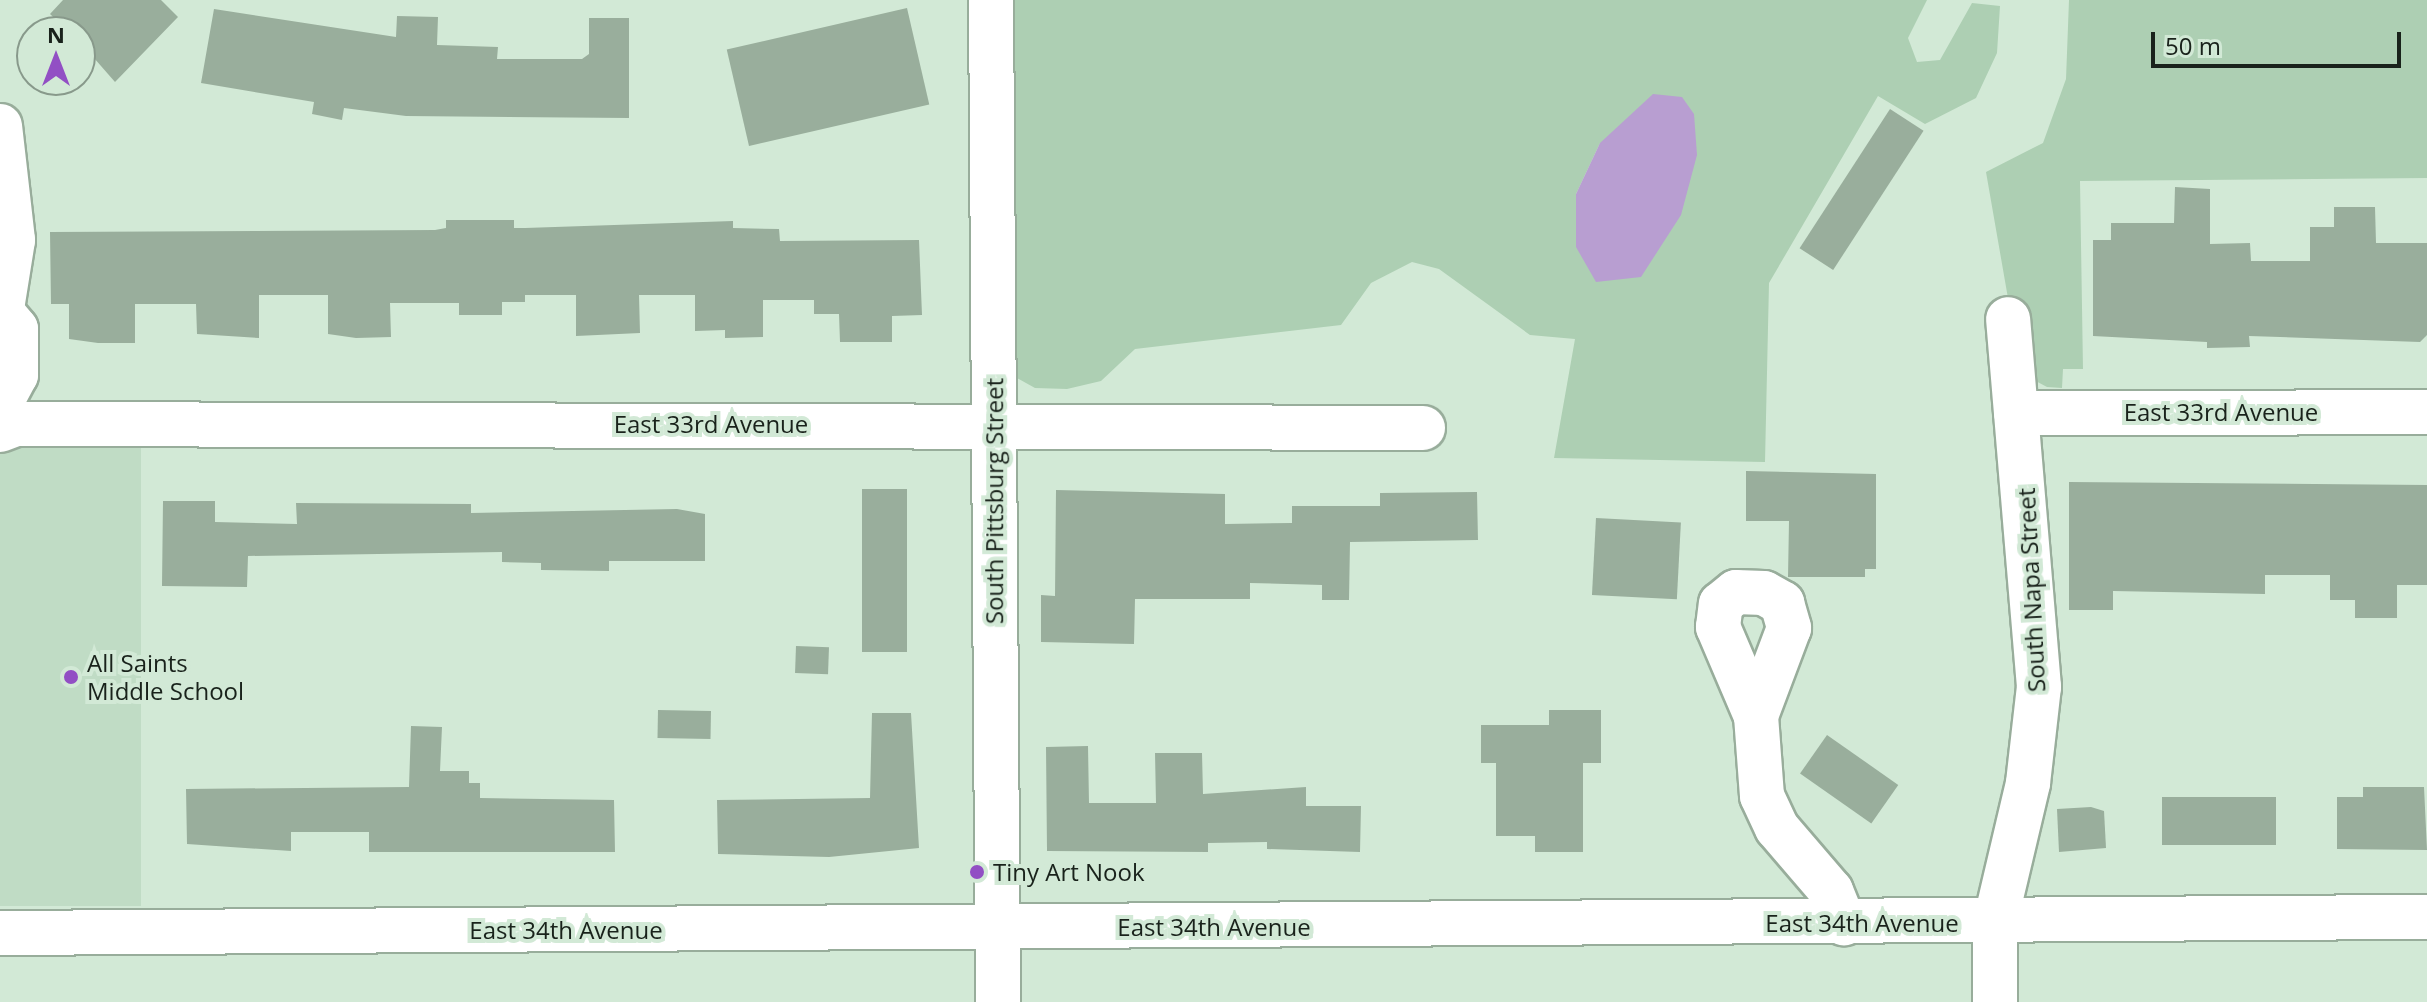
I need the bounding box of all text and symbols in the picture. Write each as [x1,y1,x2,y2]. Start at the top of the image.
north arrow [16,16,96,96]
scale bar [2155,16,2405,66]
text: N [47,19,65,49]
text: 50 m [2165,29,2221,62]
street label: South Pittsburg Street [980,378,1008,624]
street label: East 33rd Avenue [2124,398,2318,426]
street label: East 33rd Avenue [614,410,808,438]
street label: South Napa Street [2011,487,2051,693]
place label: All Saints Middle School [87,649,244,705]
marker: All Saints Middle School [62,668,80,686]
place label: Tiny Art Nook [993,858,1145,886]
marker: Tiny Art Nook [968,863,986,881]
street label: East 34th Avenue [1765,909,1959,937]
street label: East 34th Avenue [1117,913,1311,941]
street label: East 34th Avenue [469,916,663,944]

